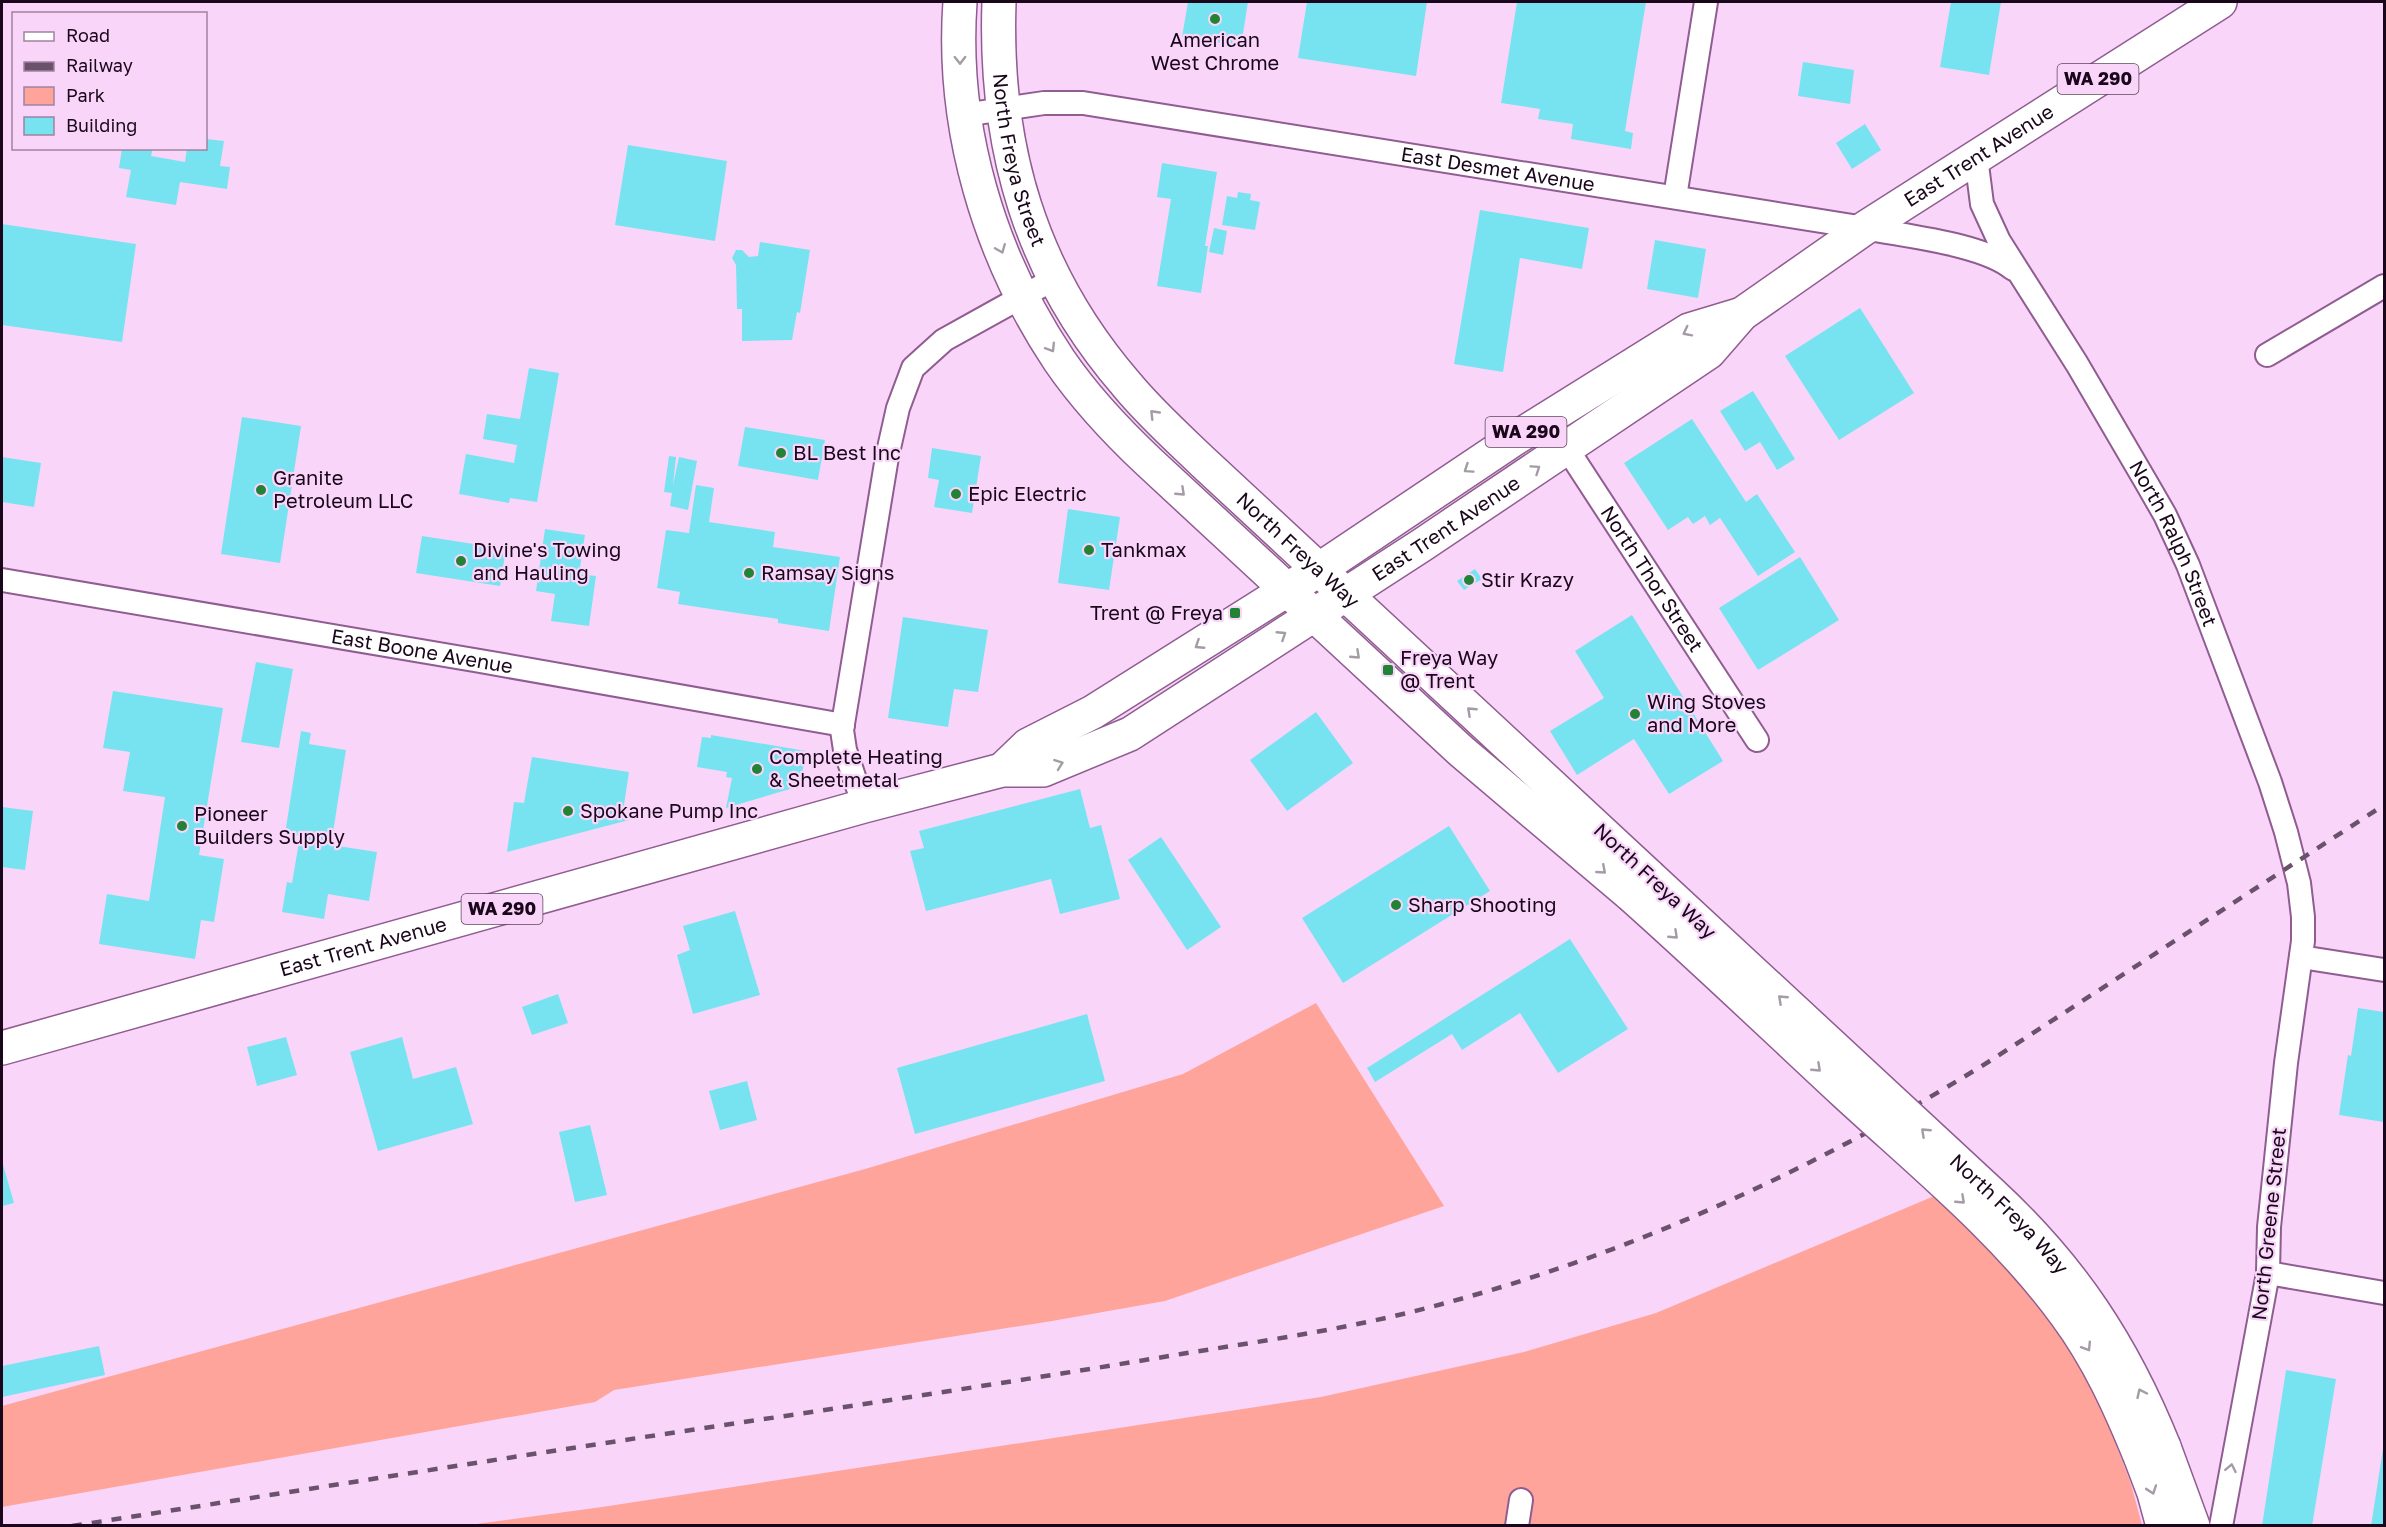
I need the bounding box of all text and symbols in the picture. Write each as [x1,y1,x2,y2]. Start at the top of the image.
legend [12,12,207,150]
marker: American West Chrome [1208,12,1222,26]
text: Road [66,24,110,46]
place label: American West Chrome [1151,27,1279,74]
text: Railway [66,54,133,76]
one-way arrow [953,55,966,64]
road number: WA 290 [2058,64,2138,94]
street label: North Freya Street [989,72,1051,250]
text: Park [66,84,105,106]
street label: East Trent Avenue [1899,98,2057,211]
text: Building [66,114,137,136]
street label: East Desmet Avenue [1399,141,1597,196]
one-way arrow [994,243,1006,254]
one-way arrow [1682,325,1693,337]
one-way arrow [1044,342,1056,352]
one-way arrow [1151,411,1162,422]
road number: WA 290 [1486,417,1567,447]
place label: BL Best Inc [793,440,901,464]
marker: BL Best Inc [774,446,788,460]
street label: North Ralph Street [2125,456,2223,630]
one-way arrow [1464,462,1475,473]
place label: Granite Petroleum LLC [273,465,413,512]
one-way arrow [1529,465,1540,476]
street label: East Trent Avenue [1367,470,1524,585]
place label: Epic Electric [968,481,1087,505]
marker: Granite Petroleum LLC [254,483,268,497]
one-way arrow [1175,485,1185,496]
marker: Epic Electric [949,487,963,501]
street label: North Freya Way [1232,487,1365,612]
street label: North Thor Street [1596,501,1709,656]
place label: Divine's Towing and Hauling [473,537,621,584]
place label: Tankmax [1101,537,1187,561]
marker: Tankmax [1082,543,1096,557]
marker: Divine's Towing and Hauling [454,554,468,568]
place label: Ramsay Signs [761,560,894,584]
marker: Ramsay Signs [742,566,756,580]
place label: Stir Krazy [1481,567,1574,591]
marker: Stir Krazy [1462,573,1476,587]
place label: Trent @ Freya [1090,600,1223,624]
marker: Trent @ Freya [1228,606,1242,620]
street label: East Boone Avenue [330,623,515,678]
one-way arrow [1275,631,1286,642]
one-way arrow [1194,637,1205,648]
place label: Freya Way @ Trent [1400,645,1498,692]
one-way arrow [1349,647,1360,658]
marker: Freya Way @ Trent [1381,663,1395,677]
place label: Wing Stoves and More [1647,689,1766,736]
one-way arrow [1467,707,1478,718]
marker: Wing Stoves and More [1628,707,1642,721]
place label: Complete Heating & Sheetmetal [769,744,943,791]
one-way arrow [1054,758,1064,771]
marker: Complete Heating & Sheetmetal [750,762,764,776]
place label: Spokane Pump Inc [580,798,758,822]
place label: Pioneer Builders Supply [194,801,345,848]
marker: Spokane Pump Inc [561,804,575,818]
street label: North Freya Way [1589,817,1722,943]
marker: Pioneer Builders Supply [175,819,189,833]
one-way arrow [1595,863,1606,874]
place label: Sharp Shooting [1408,892,1557,916]
road number: WA 290 [462,894,542,924]
marker: Sharp Shooting [1389,898,1403,912]
street label: East Trent Avenue [276,911,449,981]
one-way arrow [1668,928,1678,939]
one-way arrow [1778,995,1789,1006]
one-way arrow [1810,1060,1821,1071]
street label: North Greene Street [2246,1126,2290,1321]
one-way arrow [1922,1128,1933,1139]
street label: North Freya Way [1946,1148,2074,1278]
one-way arrow [1954,1193,1964,1204]
one-way arrow [2080,1340,2091,1351]
one-way arrow [2136,1389,2148,1400]
one-way arrow [2224,1463,2237,1473]
one-way arrow [2145,1484,2158,1495]

